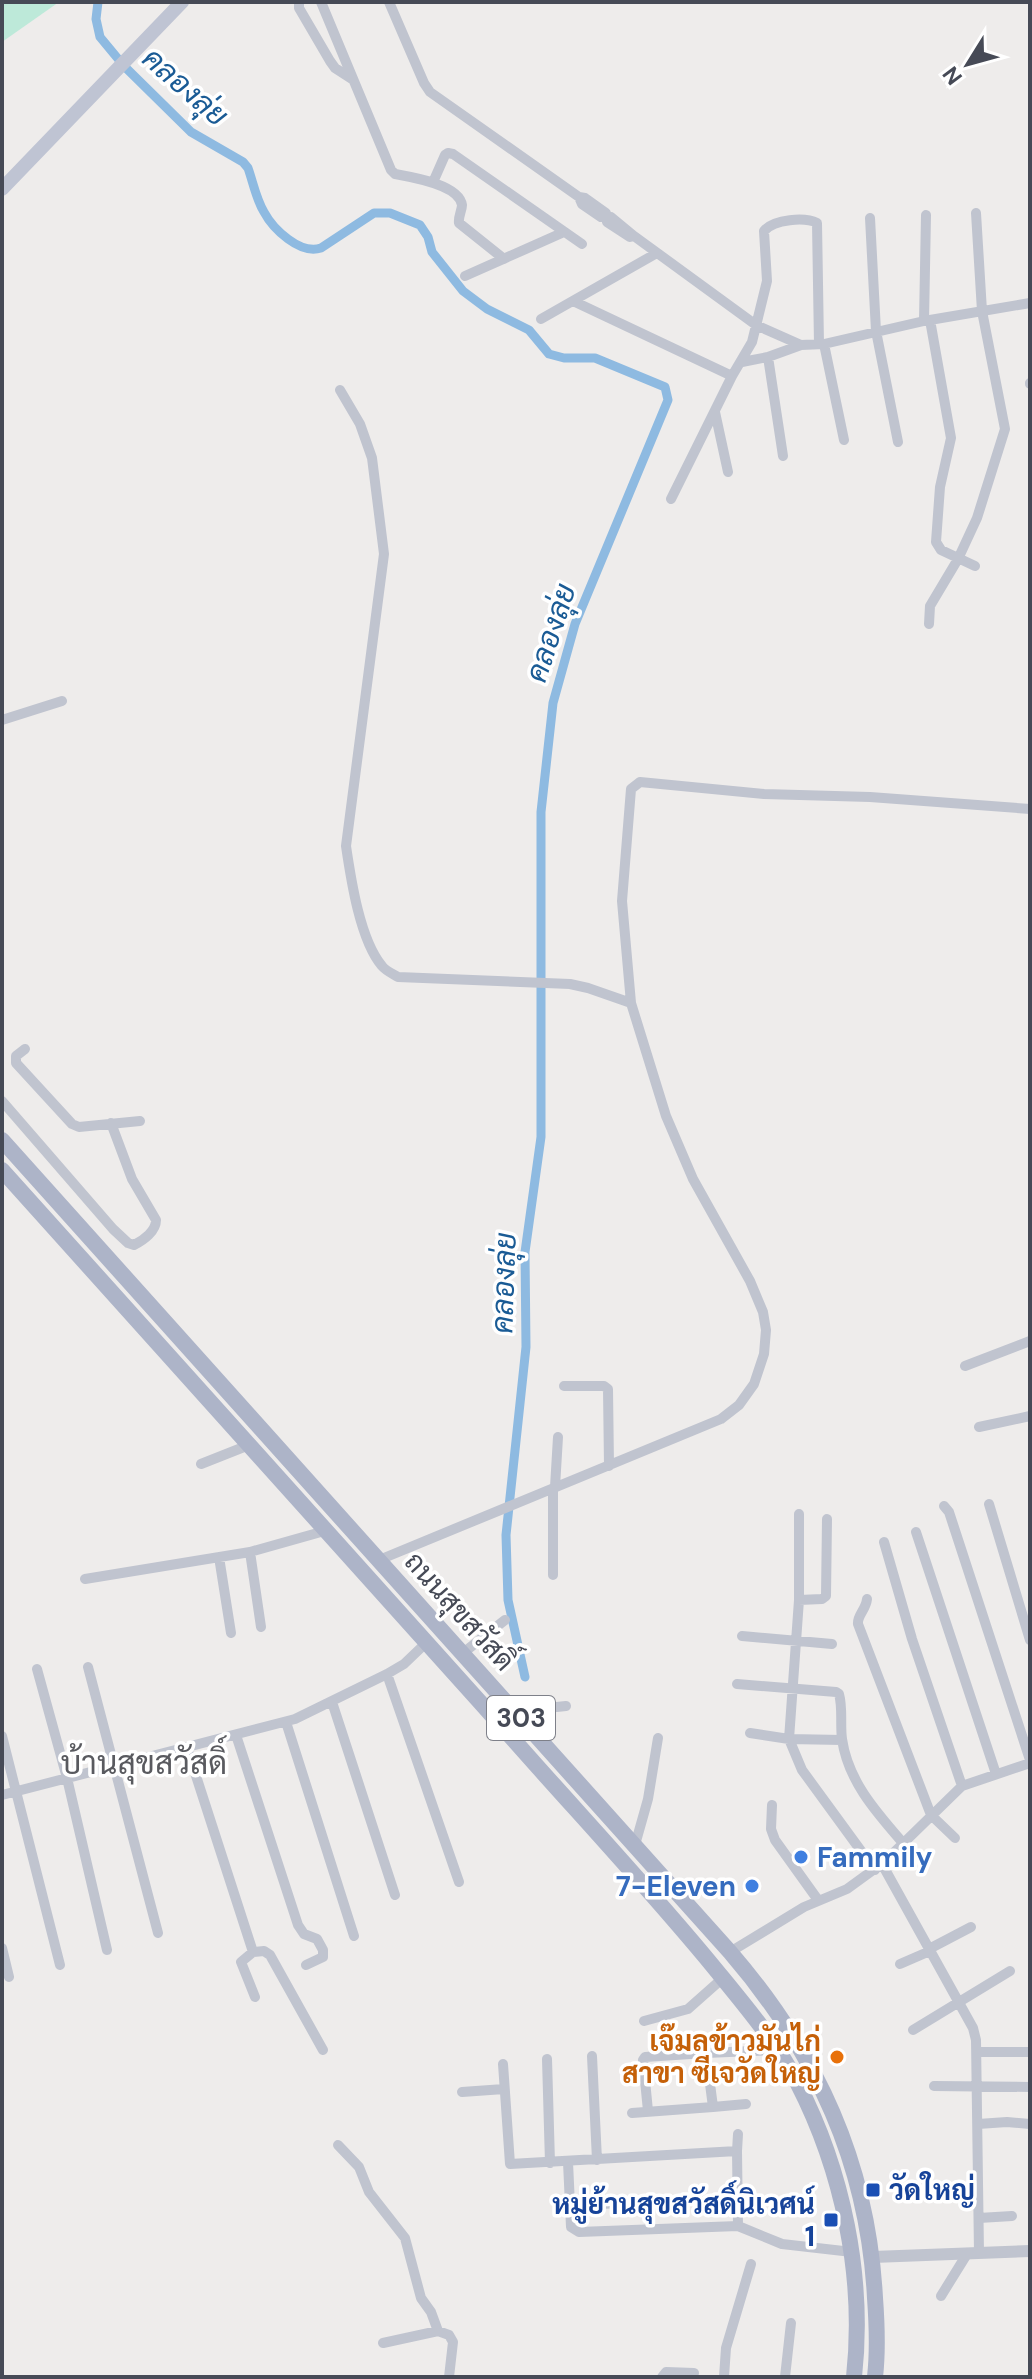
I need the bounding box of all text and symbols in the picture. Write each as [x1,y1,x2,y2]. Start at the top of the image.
north arrow [928,24,1008,104]
water label: คลองลุ่ย [133,39,236,136]
text: N [936,61,969,91]
water label: คลองลุ่ย [516,579,587,688]
water label: คลองลุ่ย [482,1232,527,1334]
street label: ถนนสุขสวัสดิ์ [396,1540,527,1679]
road number: 303 [487,1696,555,1740]
district label: บ้านสุขสวัสดิ์ [61,1735,227,1785]
place label: Fammily [817,1839,933,1876]
marker: Fammily [792,1848,810,1866]
place label: 7-Eleven [616,1868,736,1905]
marker: 7-Eleven [743,1877,761,1895]
place label: เจ๊มลข้าวมันไก่ สาขา ซีเจวัดใหญ่ [622,2022,821,2092]
marker: เจ๊มลข้าวมันไก่ สาขา ซีเจวัดใหญ่ [828,2048,846,2066]
place label: วัดใหญ่ [889,2171,975,2209]
place label: หมู่ย้านสุขสวัสดิ์นิเวศน์ 1 [552,2180,816,2255]
marker: วัดใหญ่ [864,2181,882,2199]
marker: หมู่ย้านสุขสวัสดิ์นิเวศน์ 1 [822,2211,840,2229]

